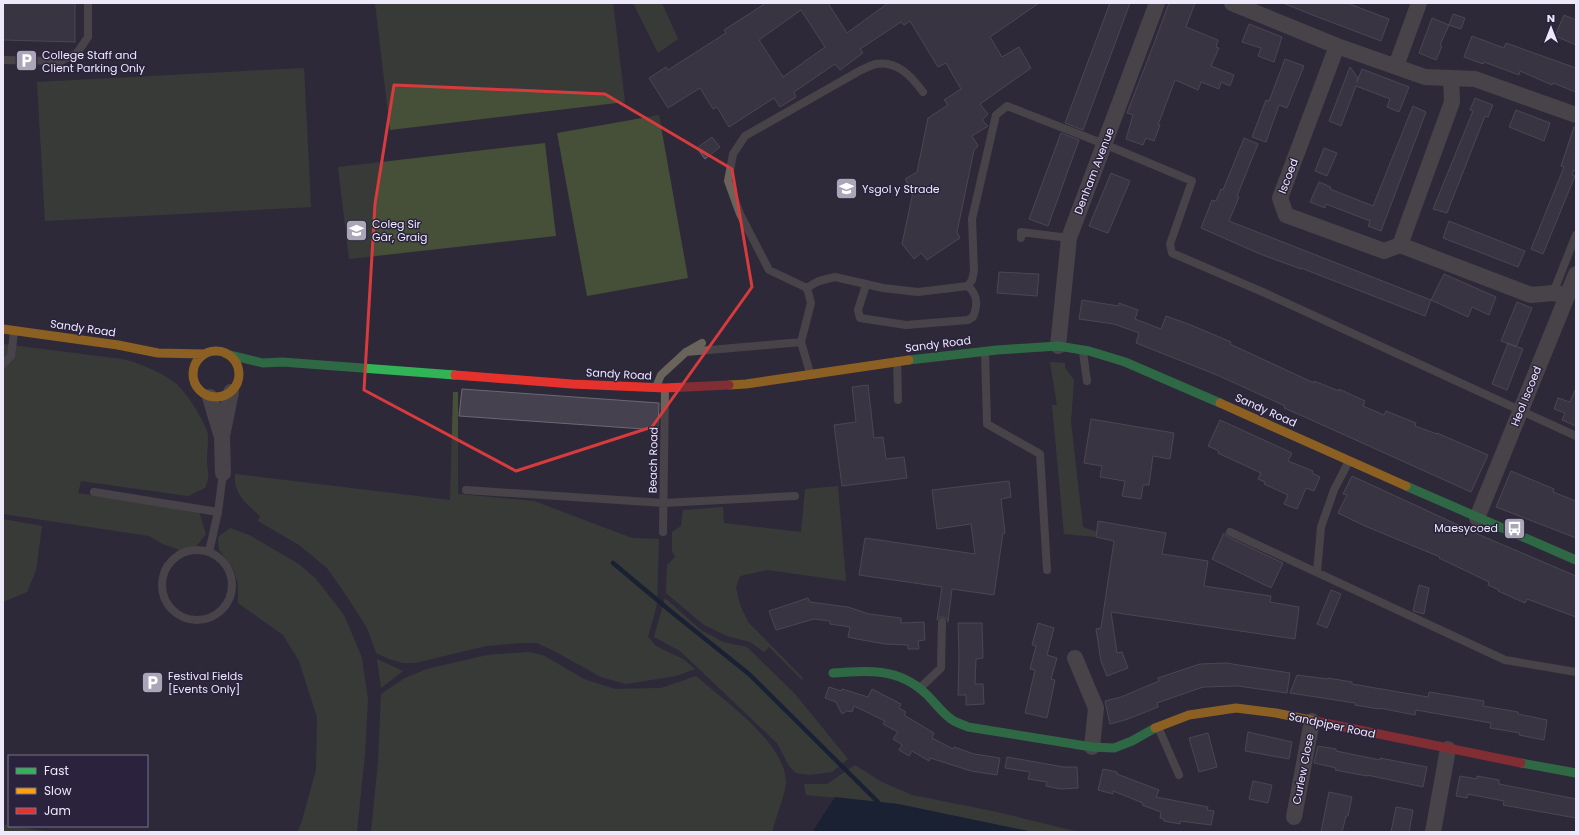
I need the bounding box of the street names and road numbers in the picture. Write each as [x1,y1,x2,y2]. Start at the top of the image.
street label: Denham Avenue [1070,125,1118,217]
street label: Iscoed [1274,156,1302,196]
street label: Sandy Road [49,315,117,341]
street label: Sandy Road [904,332,972,356]
street label: Sandy Road [586,364,652,384]
street label: Heol Iscoed [1507,364,1545,428]
street label: Sandy Road [1233,389,1299,431]
street label: Beach Road [644,427,662,493]
street label: Sandpiper Road [1287,708,1377,742]
street label: Curlew Close [1288,732,1318,806]

